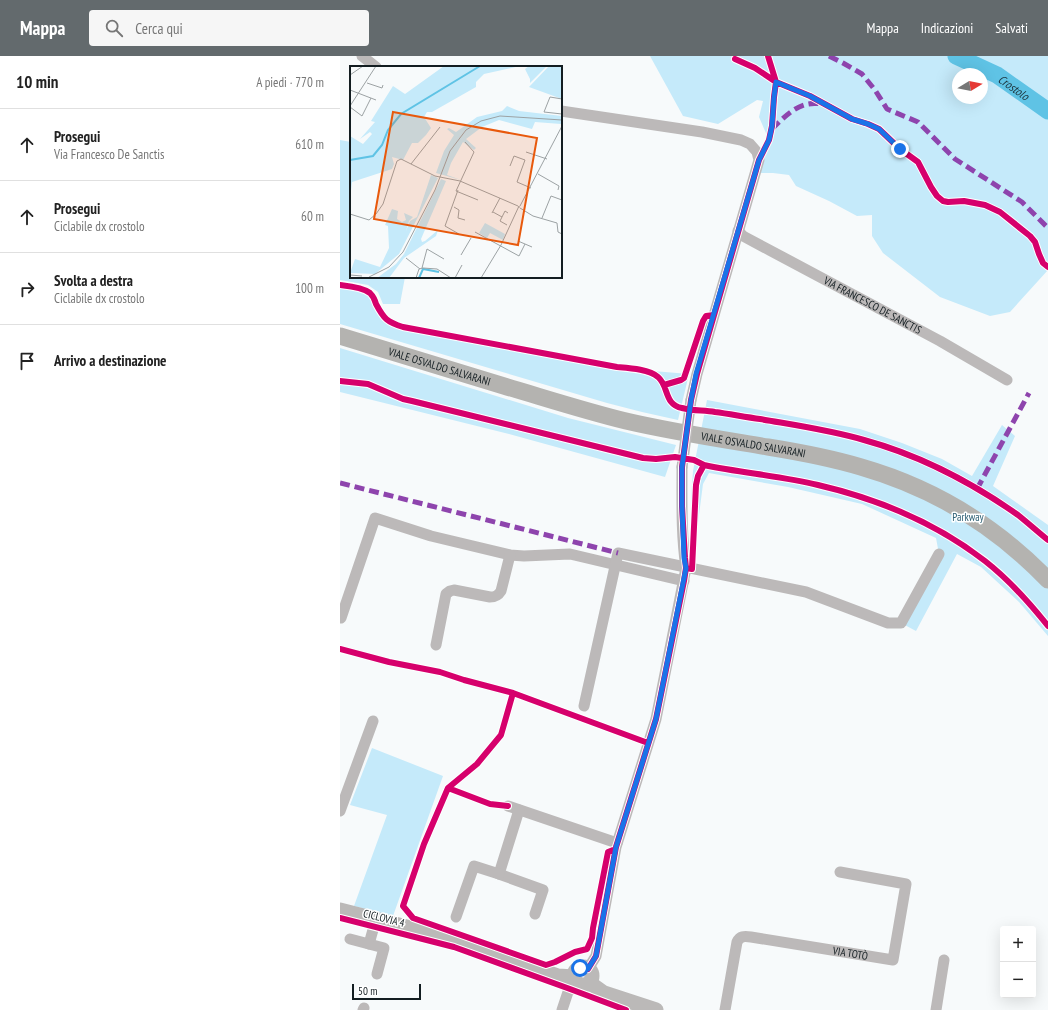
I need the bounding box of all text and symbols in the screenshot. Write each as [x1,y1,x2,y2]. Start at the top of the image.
search box [89,10,369,46]
text: Mappa [20,16,65,40]
icon: search [103,17,125,39]
text: Cerca qui [135,19,183,38]
text: Mappa [867,19,899,37]
text: Indicazioni [921,19,973,37]
text: Salvati [995,19,1028,37]
inset map [350,66,562,278]
north arrow [952,68,988,104]
text: 10 min [16,71,58,93]
water label: Crostolo [996,71,1033,103]
text: A piedi · 770 m [256,74,324,91]
text: Prosegui [54,127,100,146]
icon: ahead [16,134,38,156]
text: 610 m [295,136,324,153]
route end [891,140,909,158]
text: Via Francesco De Sanctis [54,146,164,163]
text: Prosegui [54,199,100,218]
icon: ahead [16,206,38,228]
text: 60 m [301,208,324,225]
text: Ciclabile dx crostolo [54,218,145,235]
text: Svolta a destra [54,271,133,290]
street label: VIA FRANCESCO DE SANCTIS [820,273,924,337]
icon: right [16,278,38,300]
text: 100 m [295,280,324,297]
text: Ciclabile dx crostolo [54,290,145,307]
street label: VIALE OSVALDO SALVARANI [386,344,492,389]
icon: arrive [16,350,38,372]
text: Arrivo a destinazione [54,351,167,370]
street label: VIALE OSVALDO SALVARANI [699,429,807,461]
park label: Parkway [952,510,985,524]
street label: CICLOVIA 4 [362,906,406,930]
map controls [1000,926,1036,998]
button: + [1000,926,1036,962]
street label: VIA TOTÒ [831,943,869,963]
route start [571,959,589,977]
button: − [1000,962,1036,998]
scale bar [352,982,421,1001]
text: 50 m [358,984,377,998]

